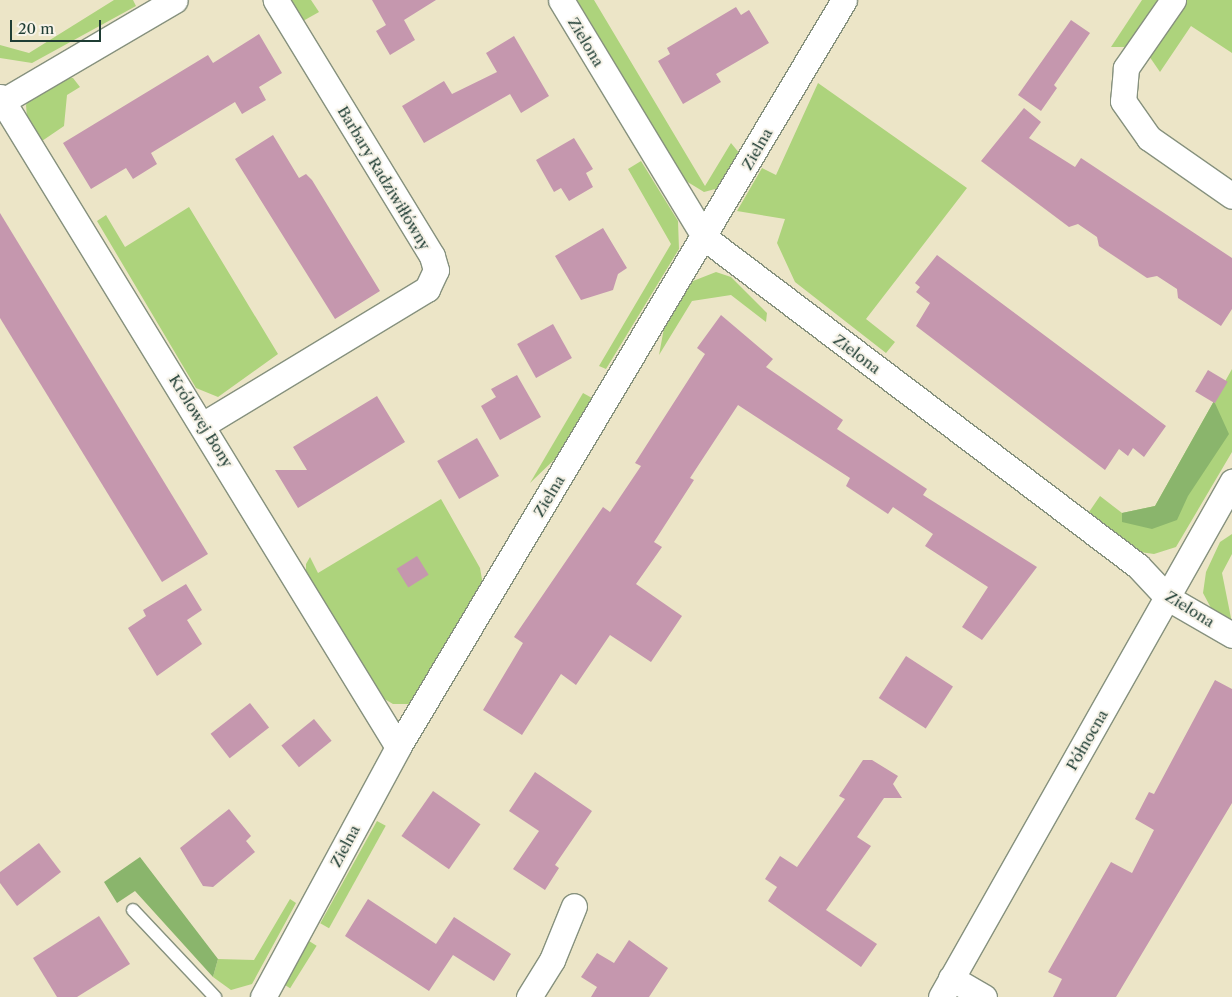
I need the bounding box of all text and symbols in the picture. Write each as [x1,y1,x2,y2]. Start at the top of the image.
scale bar [12,10,104,42]
street label: Zielona [564,14,608,70]
text: 20 m [18,19,54,38]
street label: Barbary Radziwiłłówny [334,103,434,253]
street label: Zielna [738,125,776,173]
street label: Zielona [830,331,884,377]
street label: Królowej Bony [165,371,237,471]
street label: Zielna [530,472,568,520]
street label: Zielona [1162,587,1218,631]
street label: Północna [1062,706,1112,774]
street label: Zielna [327,822,363,870]

